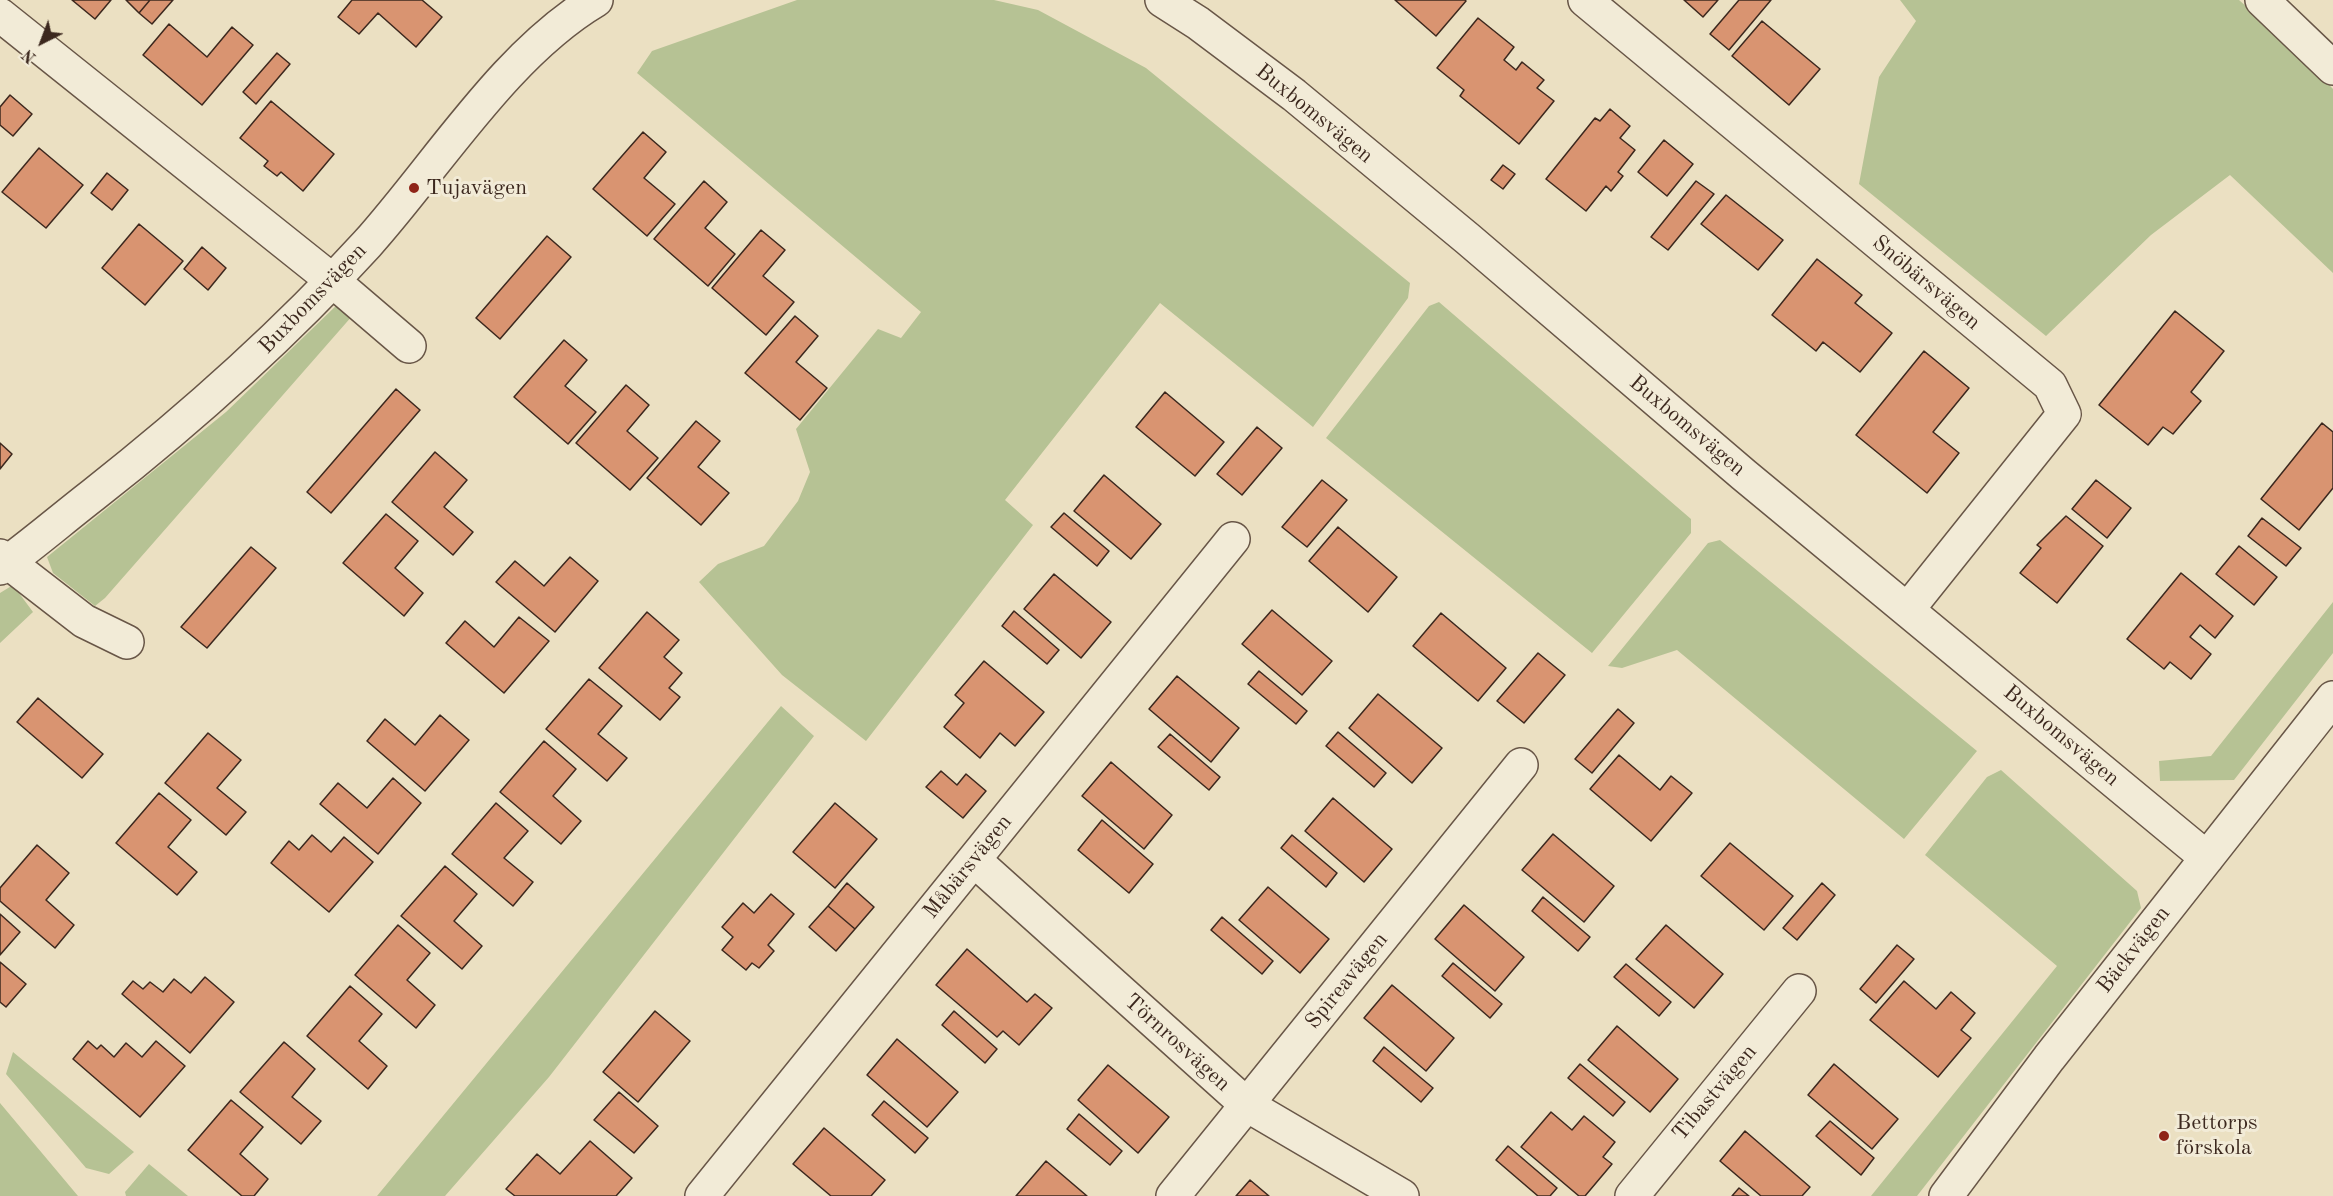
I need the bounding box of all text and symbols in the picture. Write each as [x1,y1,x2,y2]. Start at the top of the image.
north arrow [12,12,72,72]
text: N [20,45,40,65]
street label: Buxbomsvägen [1250,58,1378,170]
place label: Tujavägen [426,175,527,201]
marker: Tujavägen [407,181,421,195]
street label: Snöbärsvägen [1866,230,1986,336]
street label: Buxbomsvägen [254,238,372,360]
street label: Buxbomsvägen [1623,370,1751,482]
street label: Buxbomsvägen [1997,680,2125,792]
street label: Måbärsvägen [918,810,1018,924]
street label: Bäckvägen [2092,901,2176,999]
street label: Spireavägen [1300,927,1394,1035]
street label: Törnrosvägen [1119,989,1235,1097]
street label: Tibastvägen [1667,1040,1763,1146]
place label: Bettorps förskola [2176,1110,2258,1162]
marker: Bettorps förskola [2157,1129,2171,1143]

